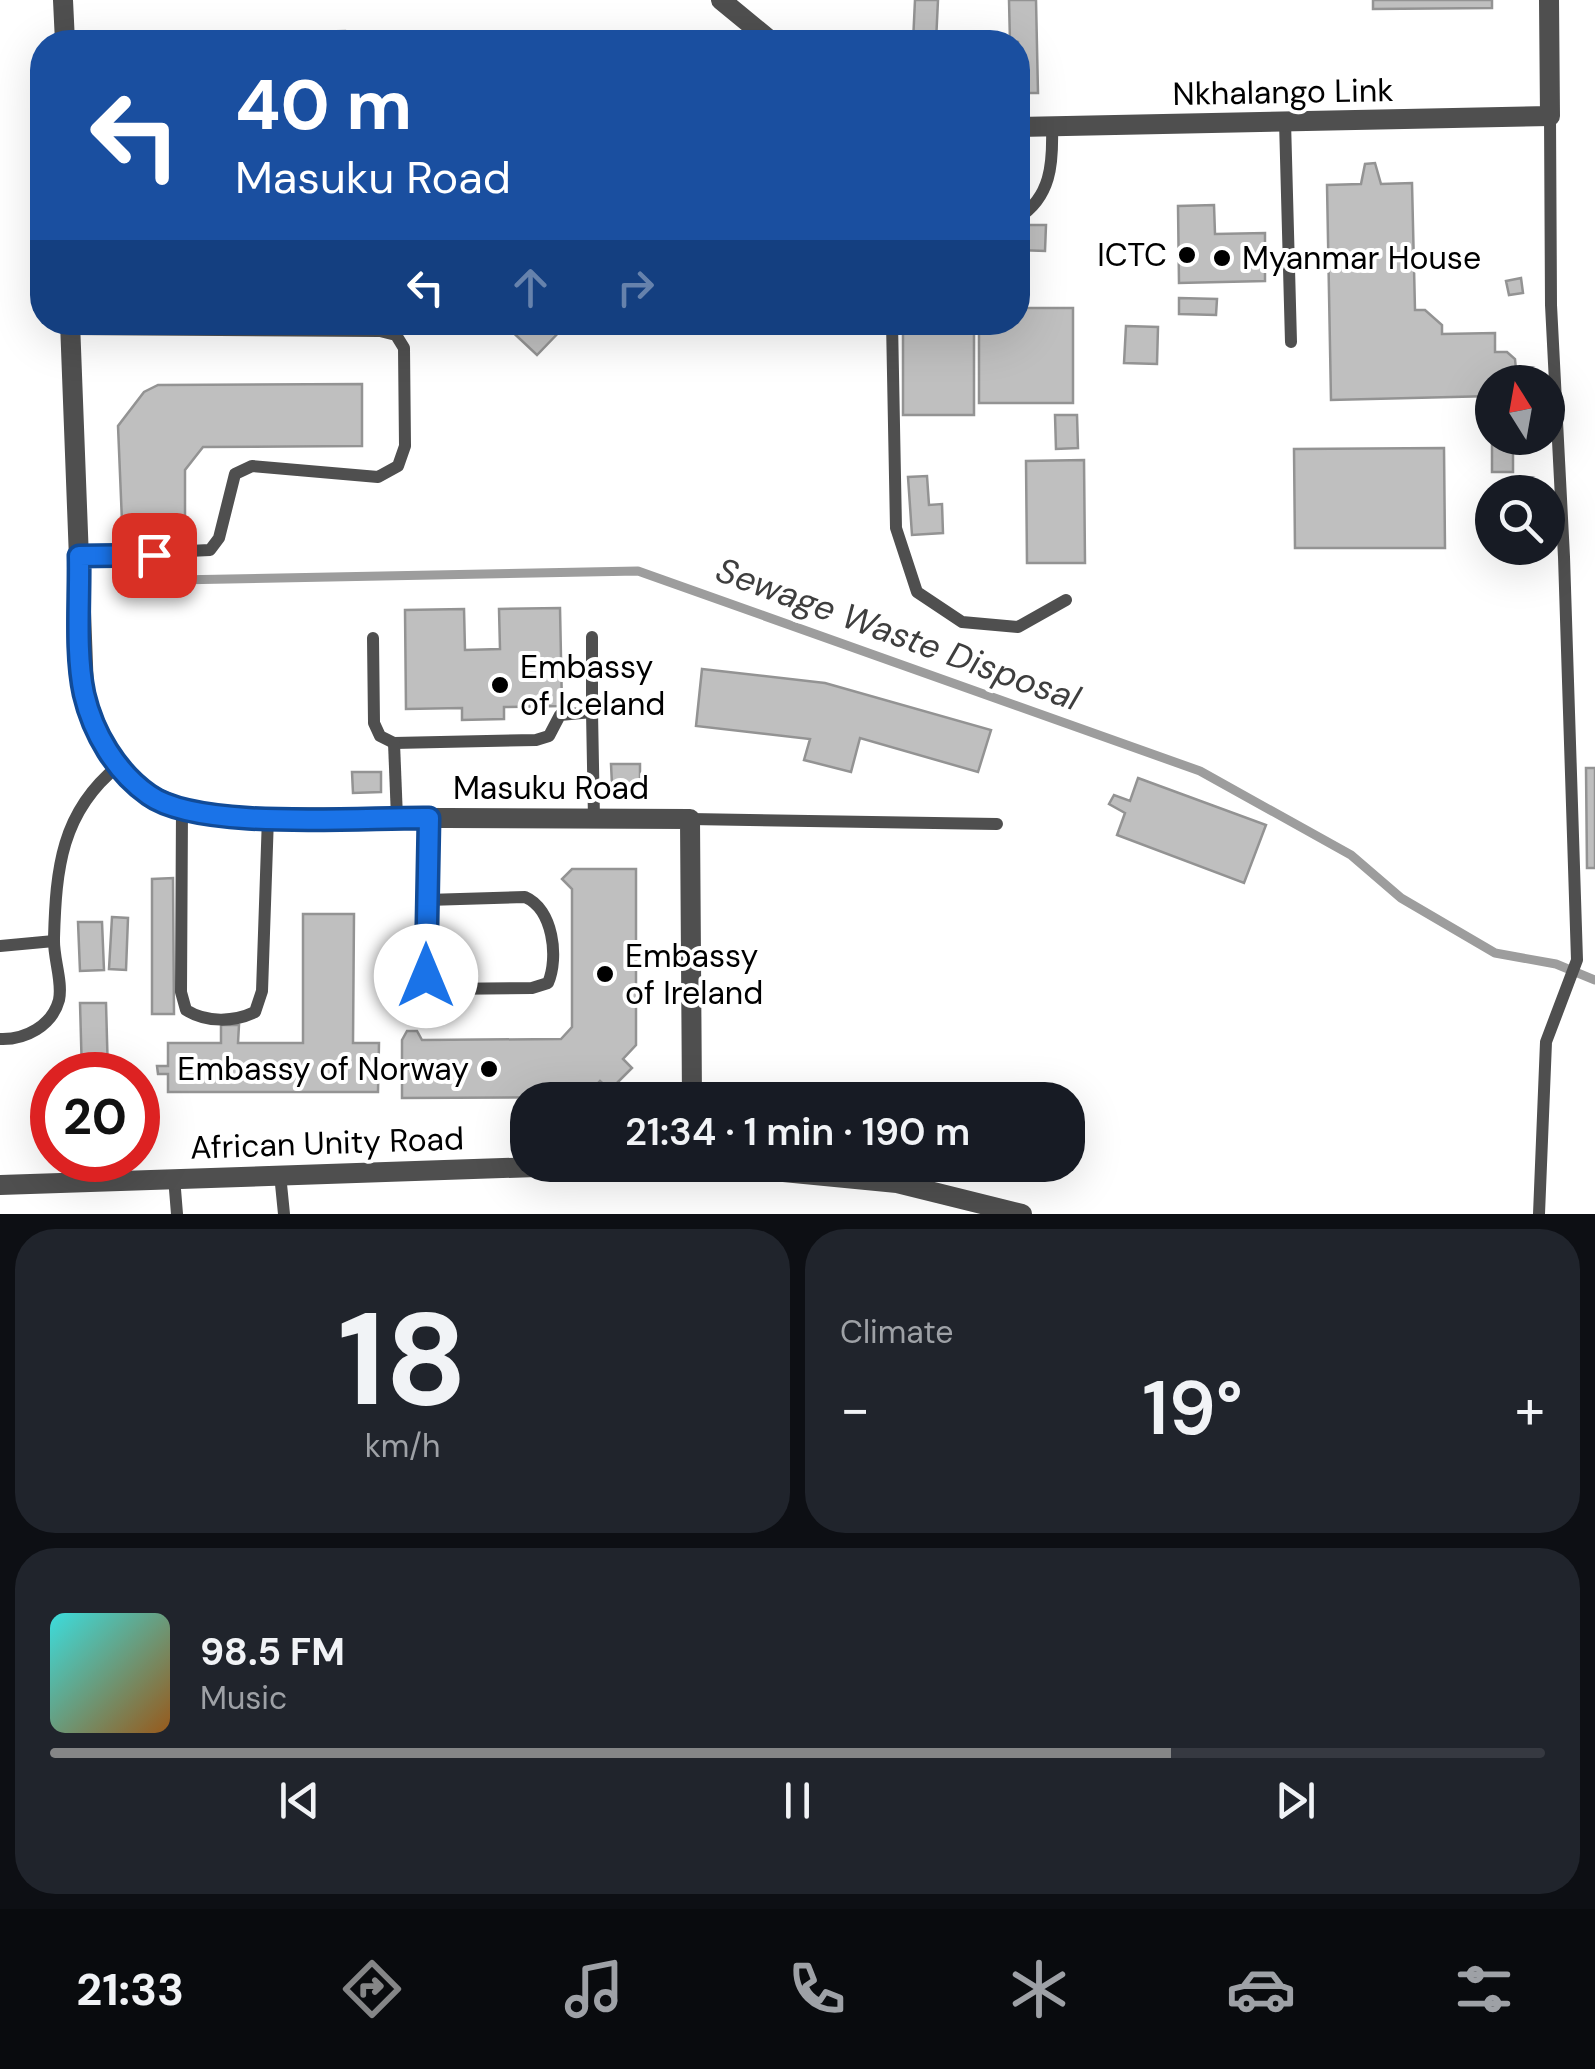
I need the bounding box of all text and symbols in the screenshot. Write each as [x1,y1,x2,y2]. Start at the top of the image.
text: 40 m [235,60,412,151]
street label: Nkhalango Link [1172,69,1394,115]
icon: left [70,70,200,200]
text: Masuku Road [235,148,511,207]
place label: ICTC [1097,234,1167,276]
place label: Myanmar House [1242,237,1481,279]
marker: ICTC [1176,244,1198,266]
marker: Myanmar House [1211,247,1233,269]
icon: left [398,260,453,315]
icon: ahead [503,260,558,315]
icon: right [608,260,663,315]
north arrow [1475,365,1565,455]
map controls [1475,365,1565,565]
button: search [1475,475,1565,565]
pin [112,513,197,598]
icon: arrive [127,528,182,583]
water label: Sewage Waste Disposal [710,547,1087,722]
place label: Embassy of Iceland [520,646,665,725]
marker: Embassy of Iceland [489,674,511,696]
street label: Masuku Road [453,767,649,809]
position arrow [374,924,478,1028]
place label: Embassy of Ireland [625,935,763,1014]
marker: Embassy of Ireland [594,963,616,985]
place label: Embassy of Norway [177,1048,469,1090]
speed limit sign: 20 [30,1052,160,1182]
marker: Embassy of Norway [478,1058,500,1080]
text: 21:34 · 1 min · 190 m [625,1107,970,1157]
street label: African Unity Road [189,1117,465,1169]
text: 18 [338,1275,467,1444]
text: Climate [840,1311,954,1353]
text: 19° [1142,1360,1243,1457]
text: − [840,1373,870,1445]
text: + [1515,1373,1545,1445]
text: km/h [365,1425,440,1467]
text: 98.5 FM [200,1627,345,1677]
text: Music [200,1677,287,1719]
icon: previous [272,1773,327,1828]
icon: pause [770,1773,825,1828]
icon: next [1268,1773,1323,1828]
icon: directions [337,1954,407,2024]
icon: music [559,1954,629,2024]
icon: phone [782,1954,852,2024]
icon: climate [1004,1954,1074,2024]
icon: car [1226,1954,1296,2024]
icon: filters [1449,1954,1519,2024]
text: 21:33 [76,1960,184,2019]

